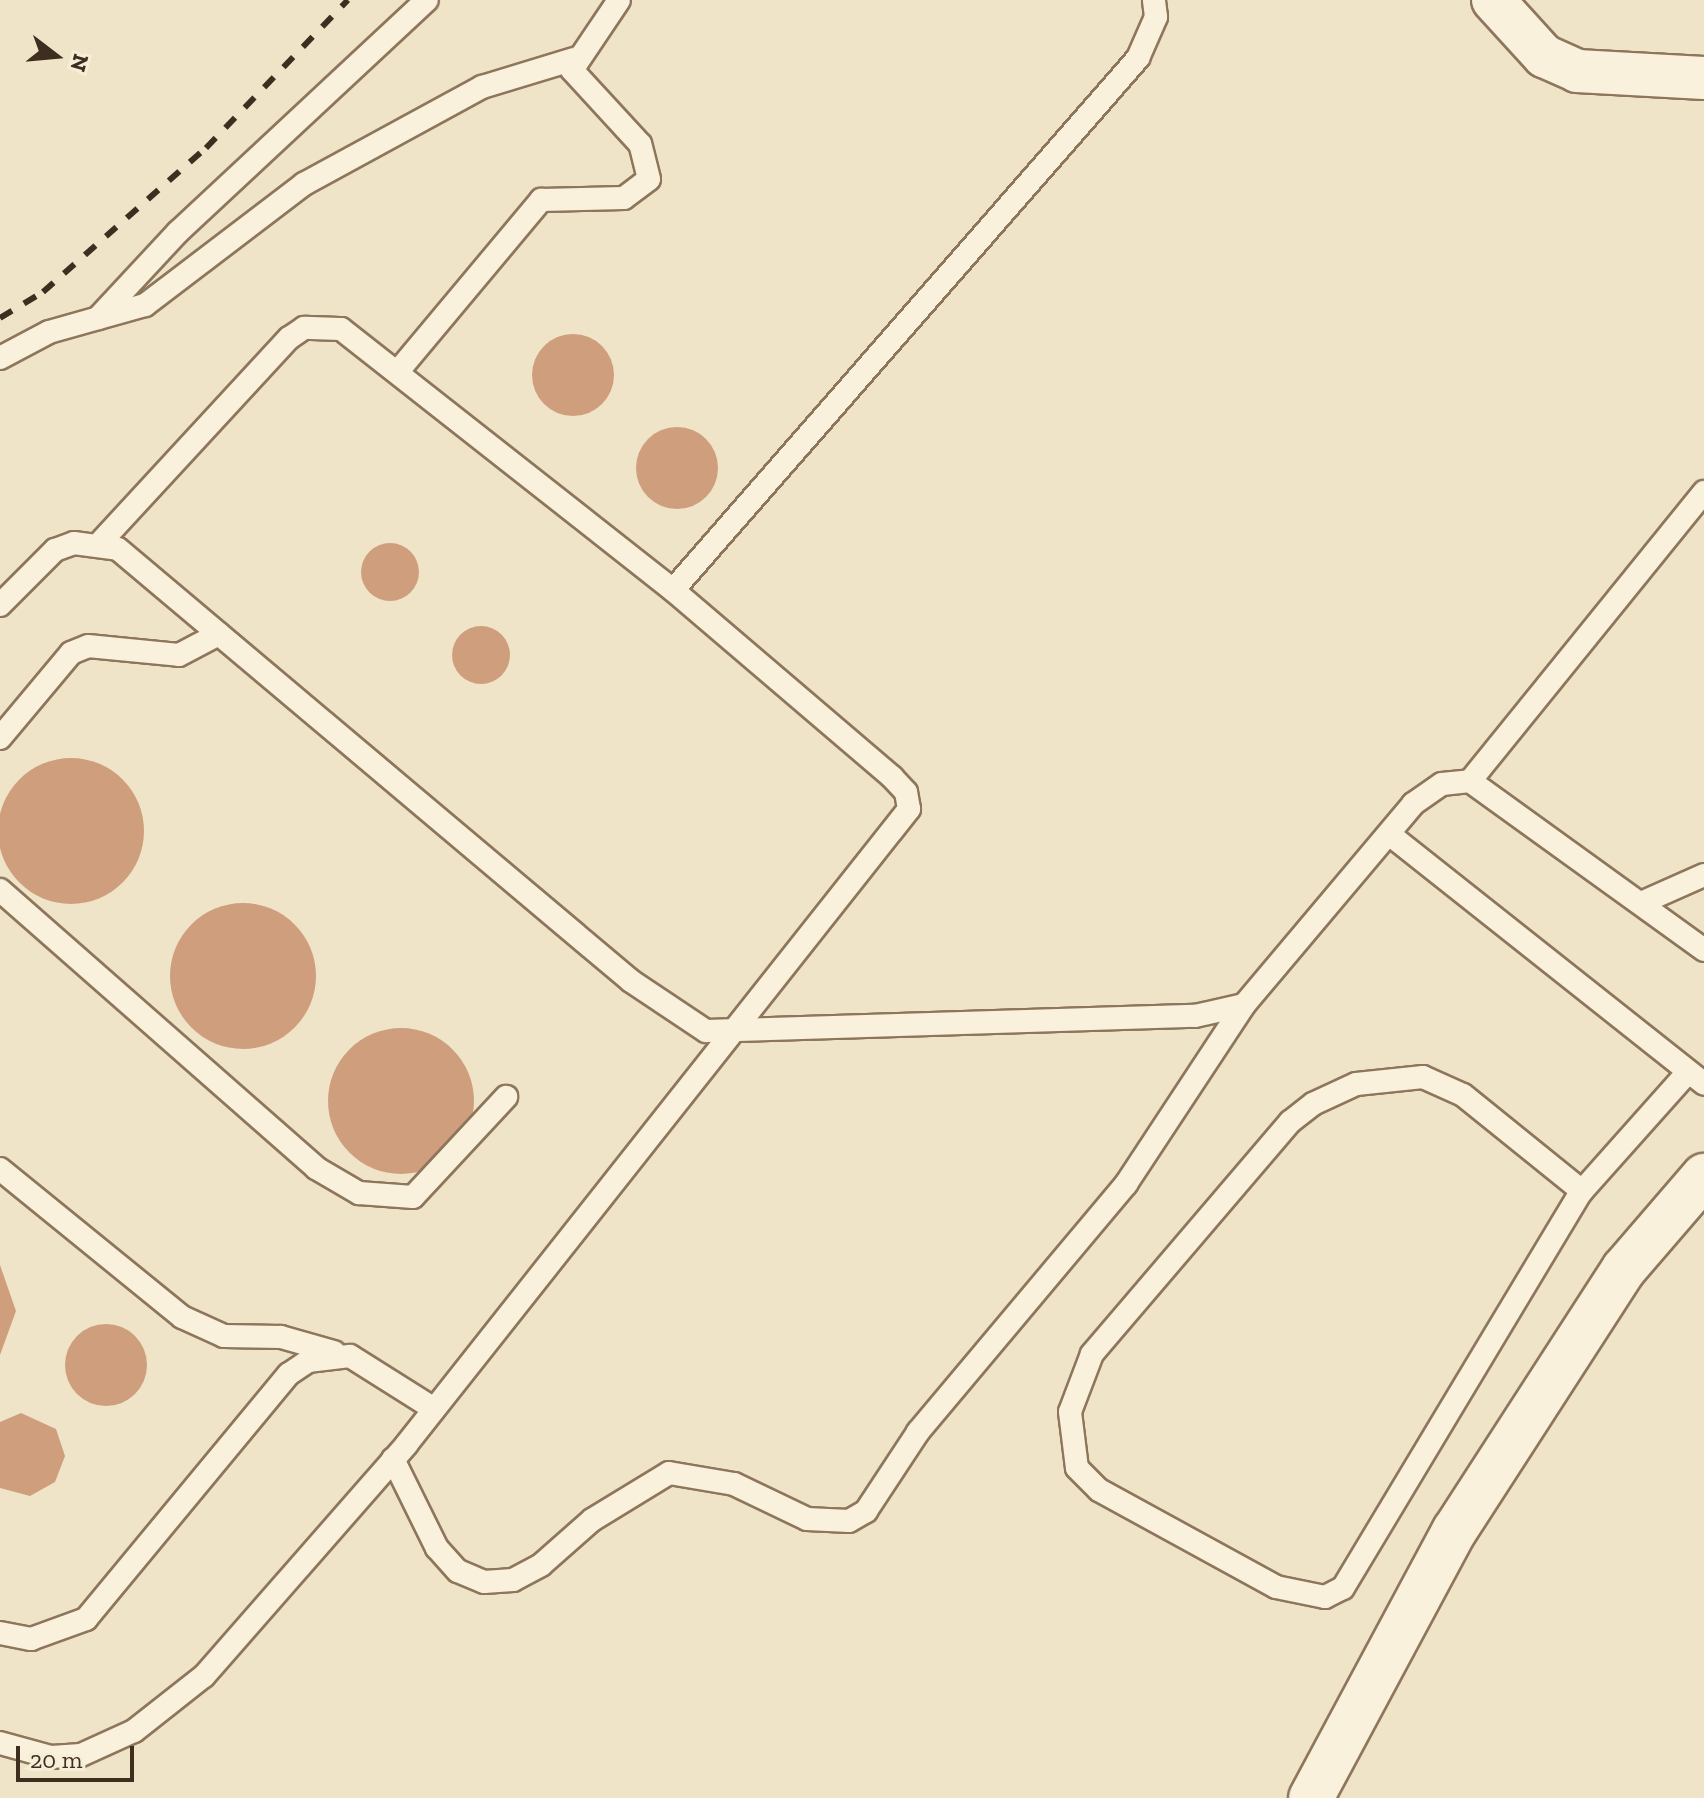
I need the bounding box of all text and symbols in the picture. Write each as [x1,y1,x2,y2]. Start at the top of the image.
north arrow [16,16,96,96]
text: N [64,51,95,75]
scale bar [20,1730,138,1780]
text: 20 m [30,1745,82,1774]

